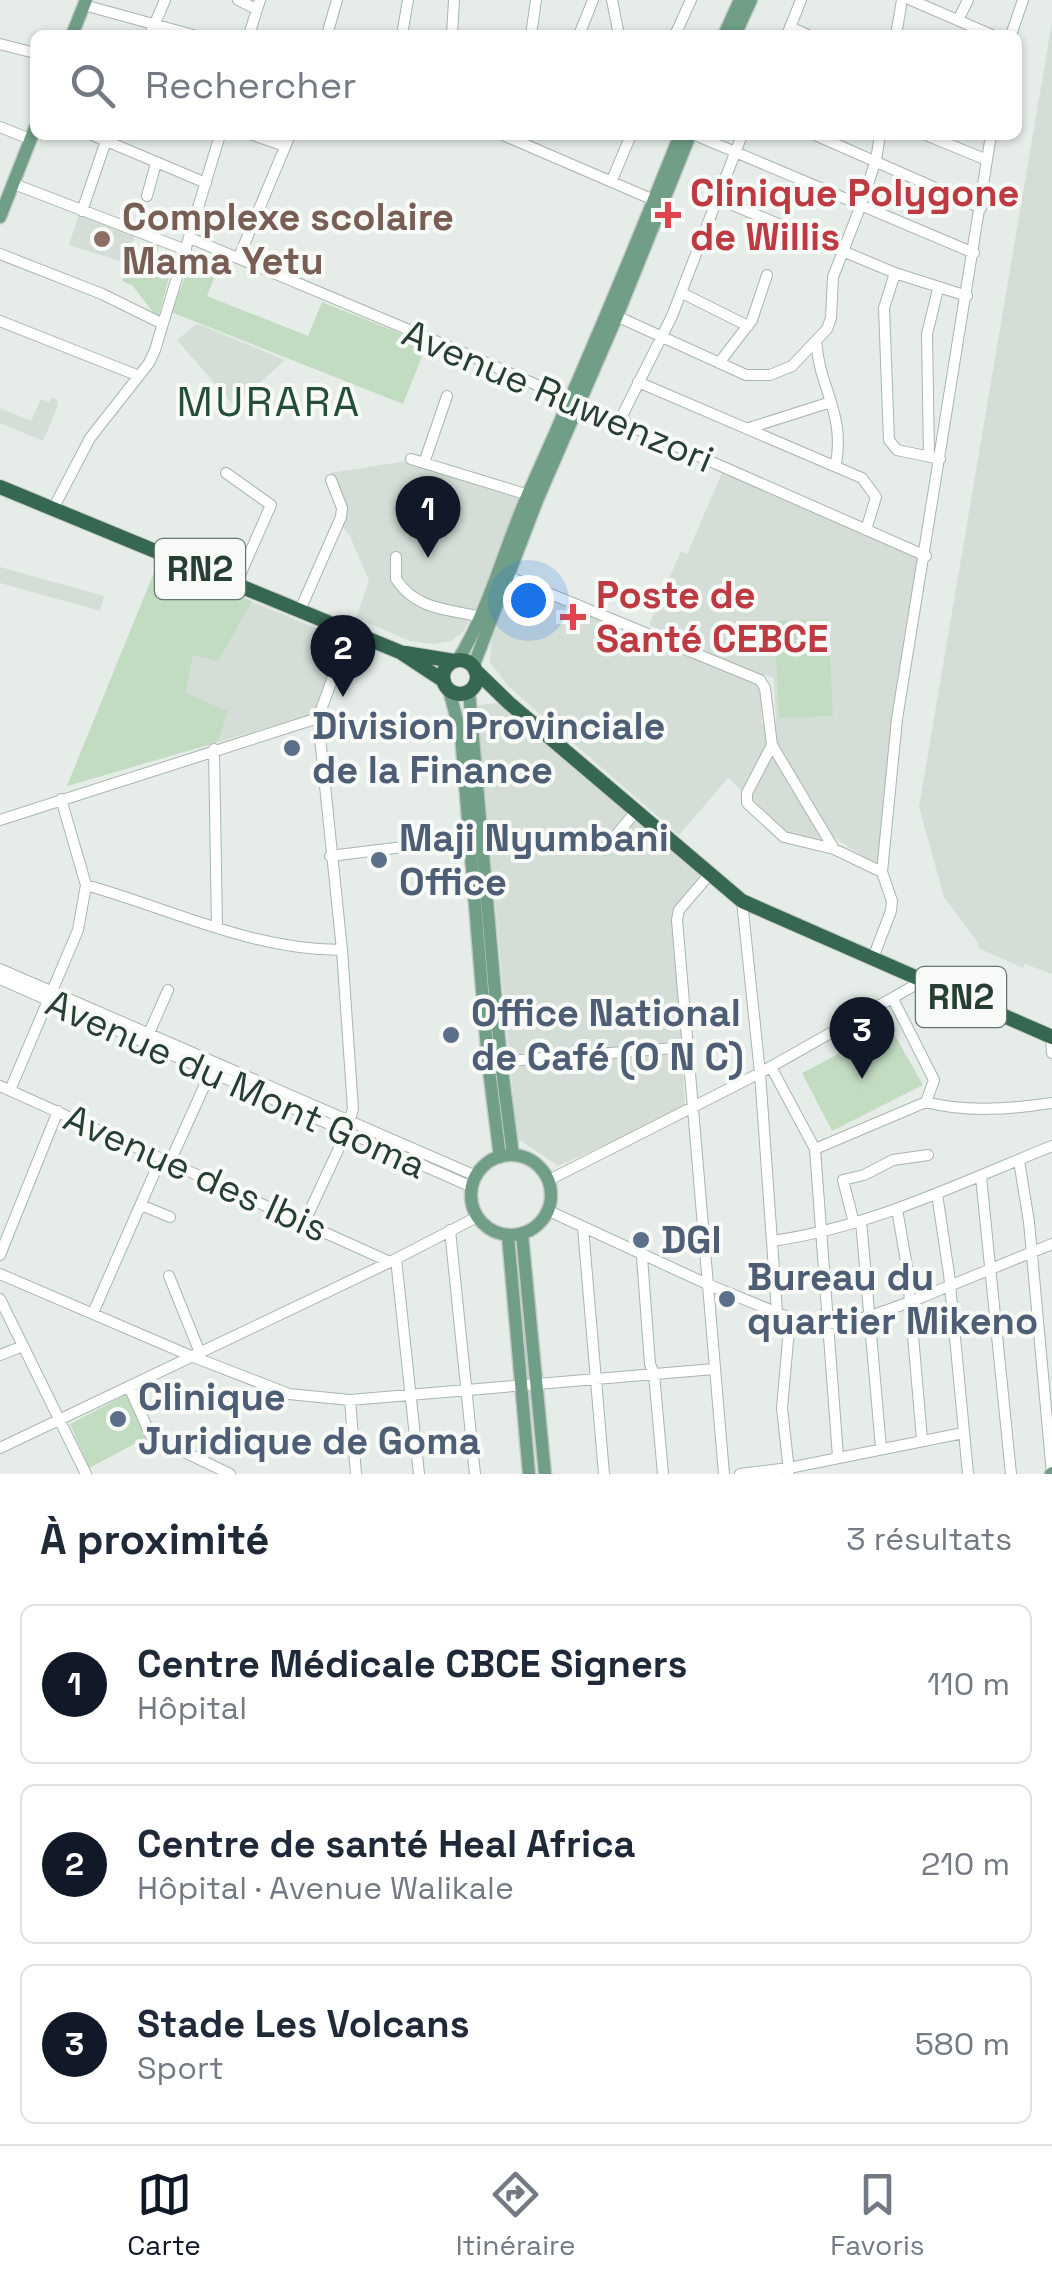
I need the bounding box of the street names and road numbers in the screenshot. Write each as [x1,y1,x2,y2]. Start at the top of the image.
street label: Avenue Ruwenzori [395,309,721,483]
road number: RN2 [155,539,245,599]
road number: RN2 [916,967,1006,1027]
street label: Avenue du Mont Goma [39,979,433,1189]
street label: Avenue des Ibis [57,1093,335,1253]

